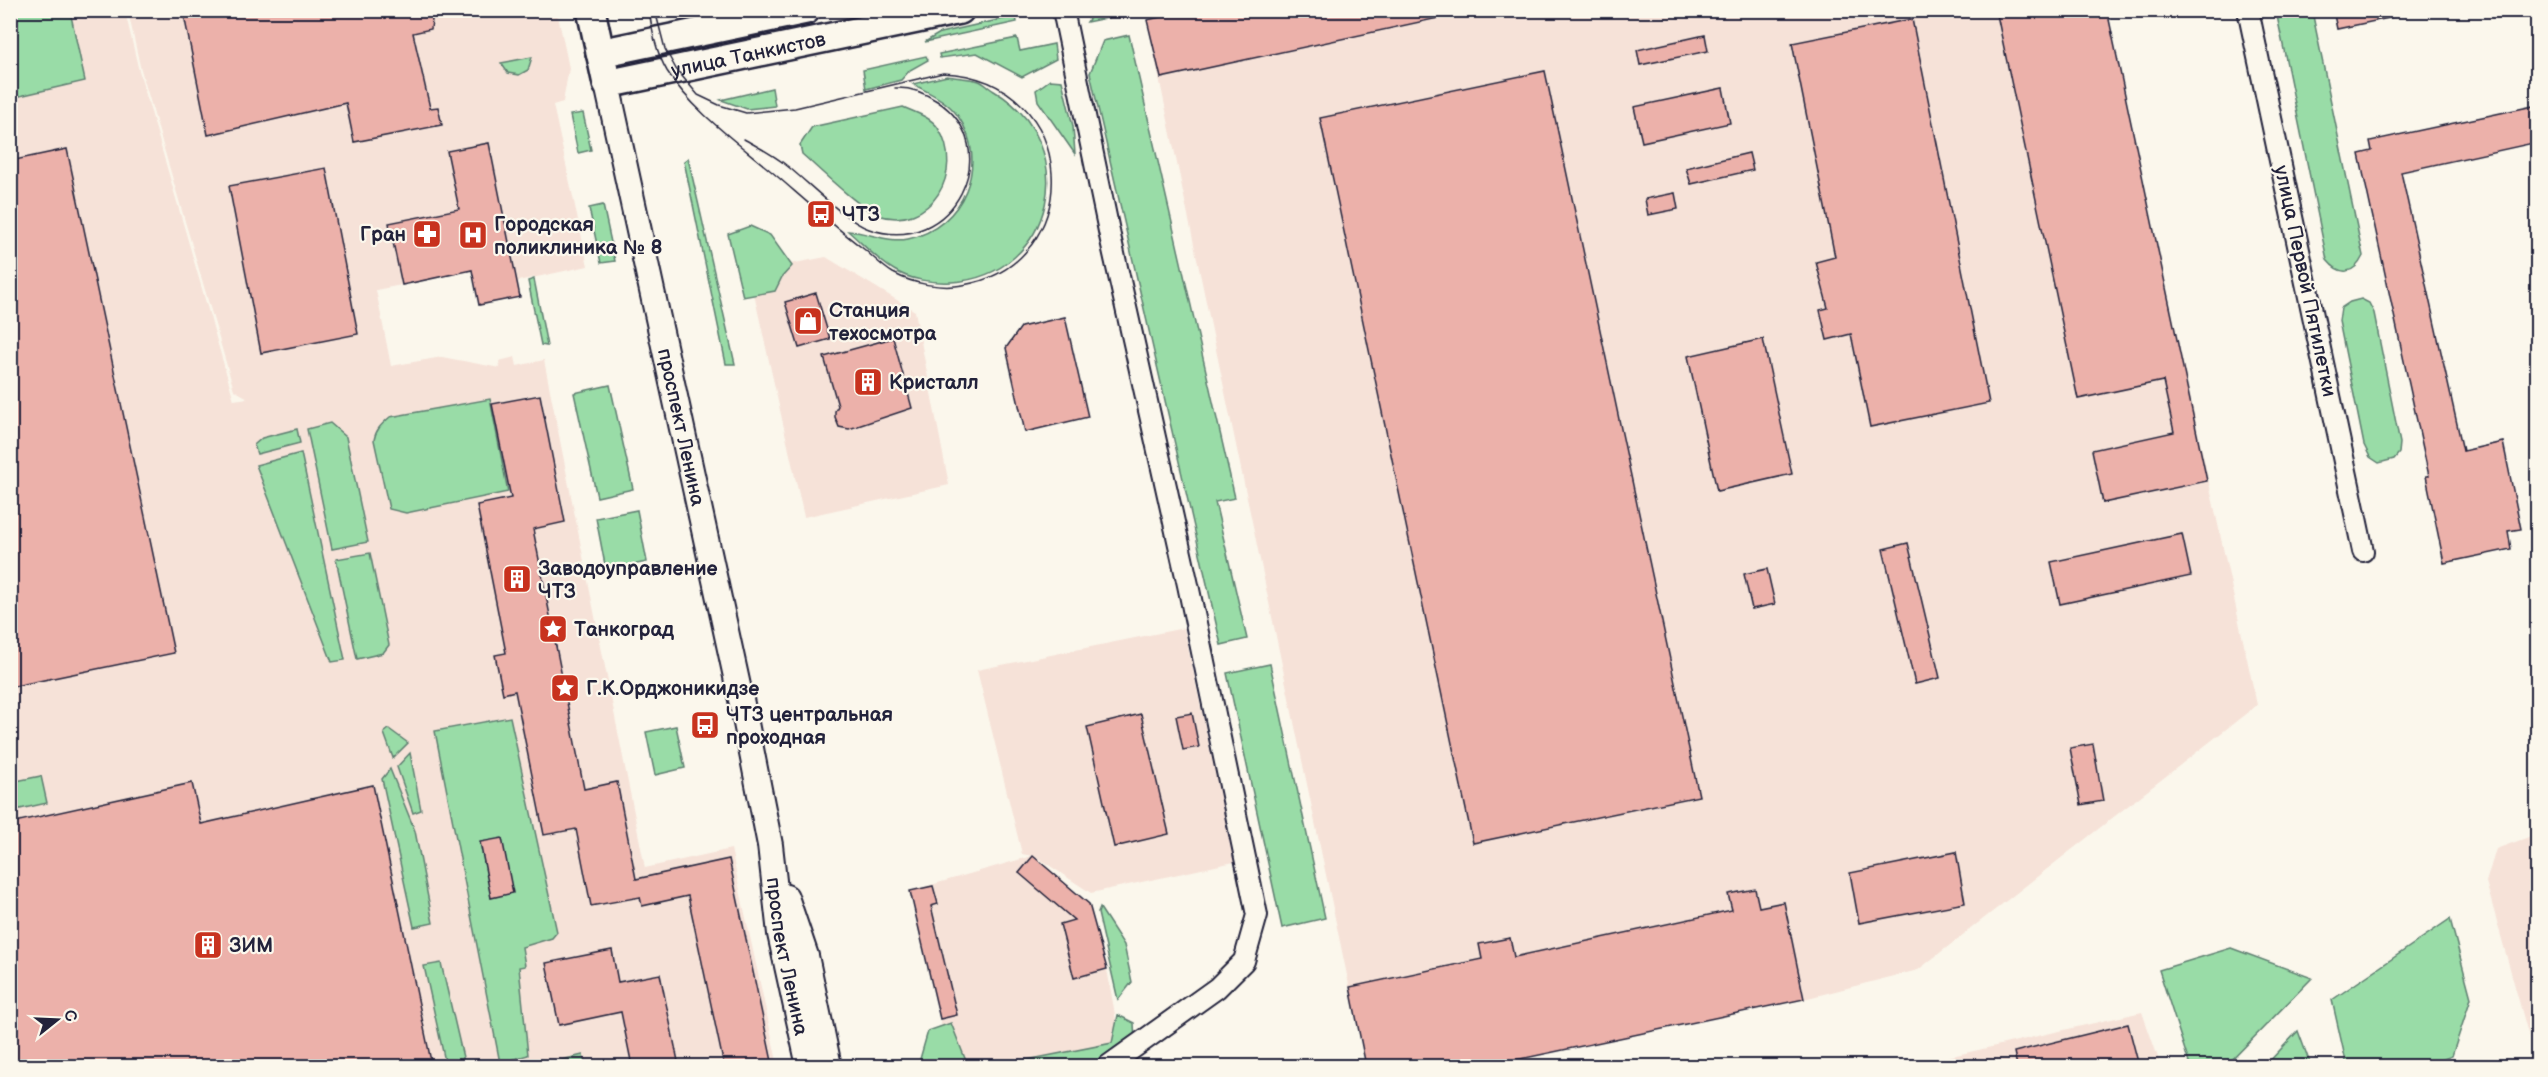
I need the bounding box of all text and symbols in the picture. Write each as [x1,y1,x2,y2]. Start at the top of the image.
street label: улица Танкистов [669,27,828,83]
street label: улица Первой Пятилетки [2269,163,2341,399]
bus stop icon: ЧТЗ [805,198,837,230]
place label: ЧТЗ [842,203,880,227]
place label: Городская поликлиника № 8 [494,213,662,260]
pharmacy icon: Гран [411,218,443,250]
hospital icon: Городская поликлиника № 8 [457,219,489,251]
place label: Гран [360,223,406,247]
place label: Станция техосмотра [829,299,937,346]
shop icon: Станция техосмотра [792,305,824,337]
street label: проспект Ленина [652,346,710,508]
building icon: Кристалл [852,366,884,398]
place label: Кристалл [889,371,979,395]
place label: Заводоуправление ЧТЗ [538,557,718,604]
building icon: Заводоуправление ЧТЗ [501,563,533,595]
place icon: Танкоград [537,613,569,645]
place label: Танкоград [574,618,674,642]
place icon: Г.К.Орджоникидзе [549,672,581,704]
place label: Г.К.Орджоникидзе [586,677,759,701]
place label: ЧТЗ центральная проходная [726,703,893,750]
bus stop icon: ЧТЗ центральная проходная [689,709,721,741]
street label: проспект Ленина [761,876,813,1038]
building icon: ЗИМ [192,929,224,961]
place label: ЗИМ [229,934,273,958]
north arrow [27,990,87,1050]
text: С [59,1008,81,1024]

